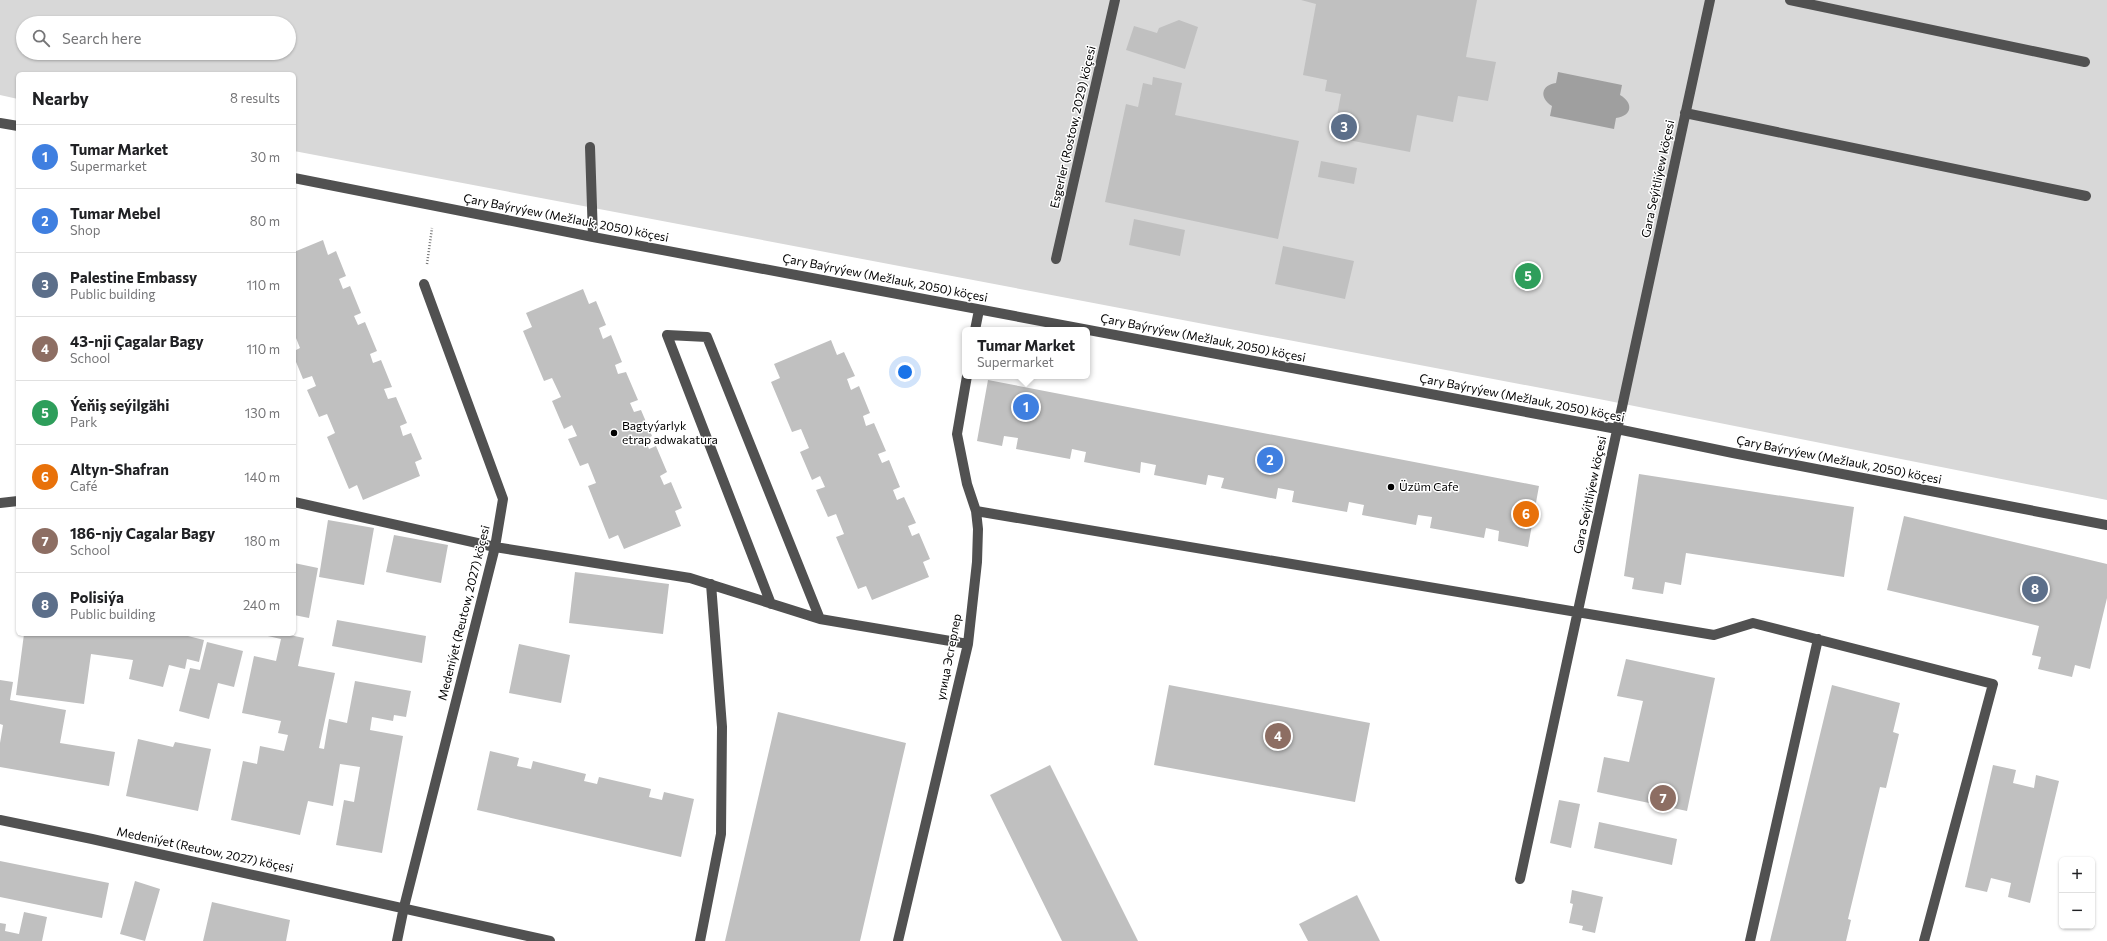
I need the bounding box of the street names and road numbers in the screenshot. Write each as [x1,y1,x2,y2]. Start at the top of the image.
street label: Esgerler (Rostow, 2029) köçesi [1047,44,1098,209]
street label: Gara Seýitliýew köçesi [1638,119,1676,239]
street label: Çary Baýryýew (Mežlauk, 2050) köçesi [462,190,670,244]
street label: Çary Baýryýew (Mežlauk, 2050) köçesi [781,250,989,304]
street label: Çary Baýryýew (Mežlauk, 2050) köçesi [1099,310,1307,364]
street label: Çary Baýryýew (Mežlauk, 2050) köçesi [1418,370,1626,424]
street label: Çary Baýryýew (Mežlauk, 2050) köçesi [1735,432,1943,486]
street label: Gara Seýitliýew köçesi [1570,435,1608,555]
street label: Medeniýet (Reutow, 2027) köçesi [434,524,492,702]
street label: улица Эсгерлер [933,612,963,701]
street label: Medeniýet (Reutow, 2027) köçesi [116,823,295,875]

